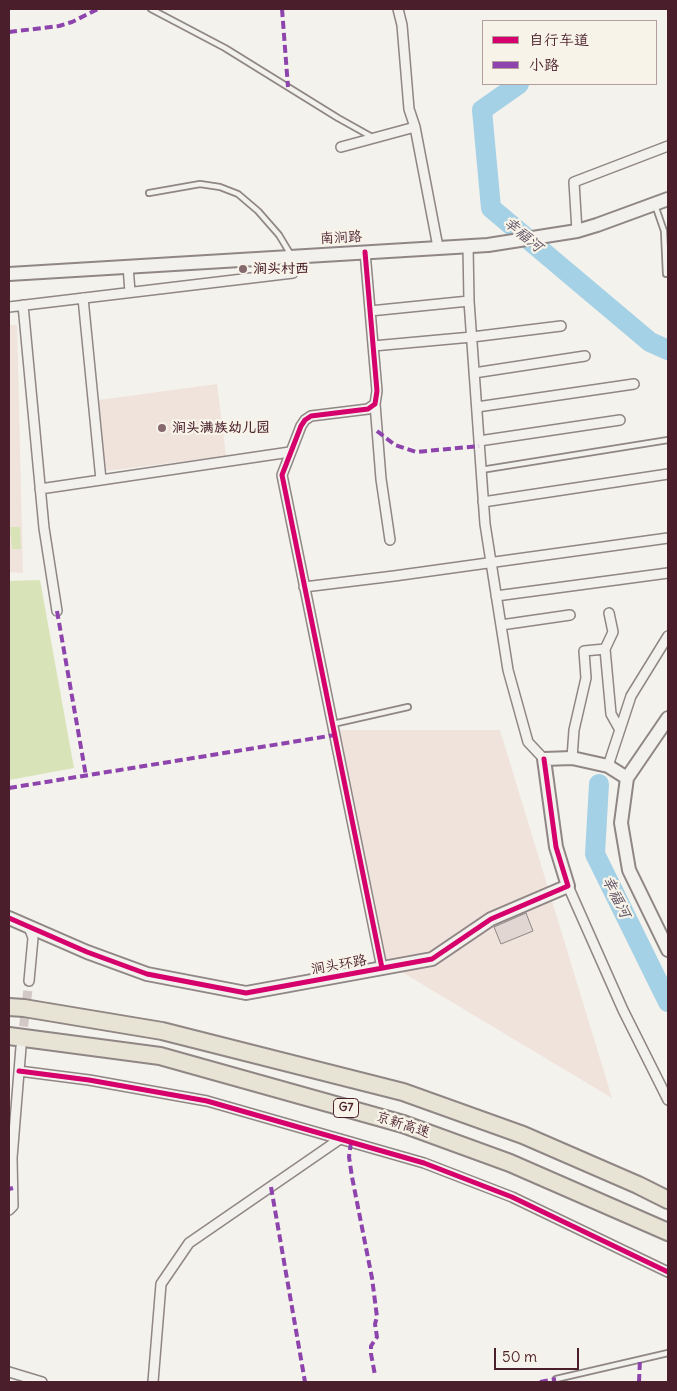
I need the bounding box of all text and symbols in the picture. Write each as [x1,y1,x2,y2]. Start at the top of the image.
legend [482,20,657,85]
text: 自行车道 [529,30,589,49]
text: 小路 [529,55,559,74]
water label: 幸福河 [500,214,546,256]
street label: 南涧路 [320,229,362,247]
place label: 涧头村西 [253,261,309,277]
marker: 涧头村西 [237,263,249,275]
place label: 涧头满族幼儿园 [172,420,270,436]
marker: 涧头满族幼儿园 [156,422,168,434]
water label: 幸福河 [598,873,634,921]
street label: 涧头环路 [310,952,368,978]
road number: G7 [334,1098,358,1118]
street label: 京新高速 [374,1108,432,1142]
scale bar [497,1338,582,1370]
text: 50 m [502,1347,537,1366]

